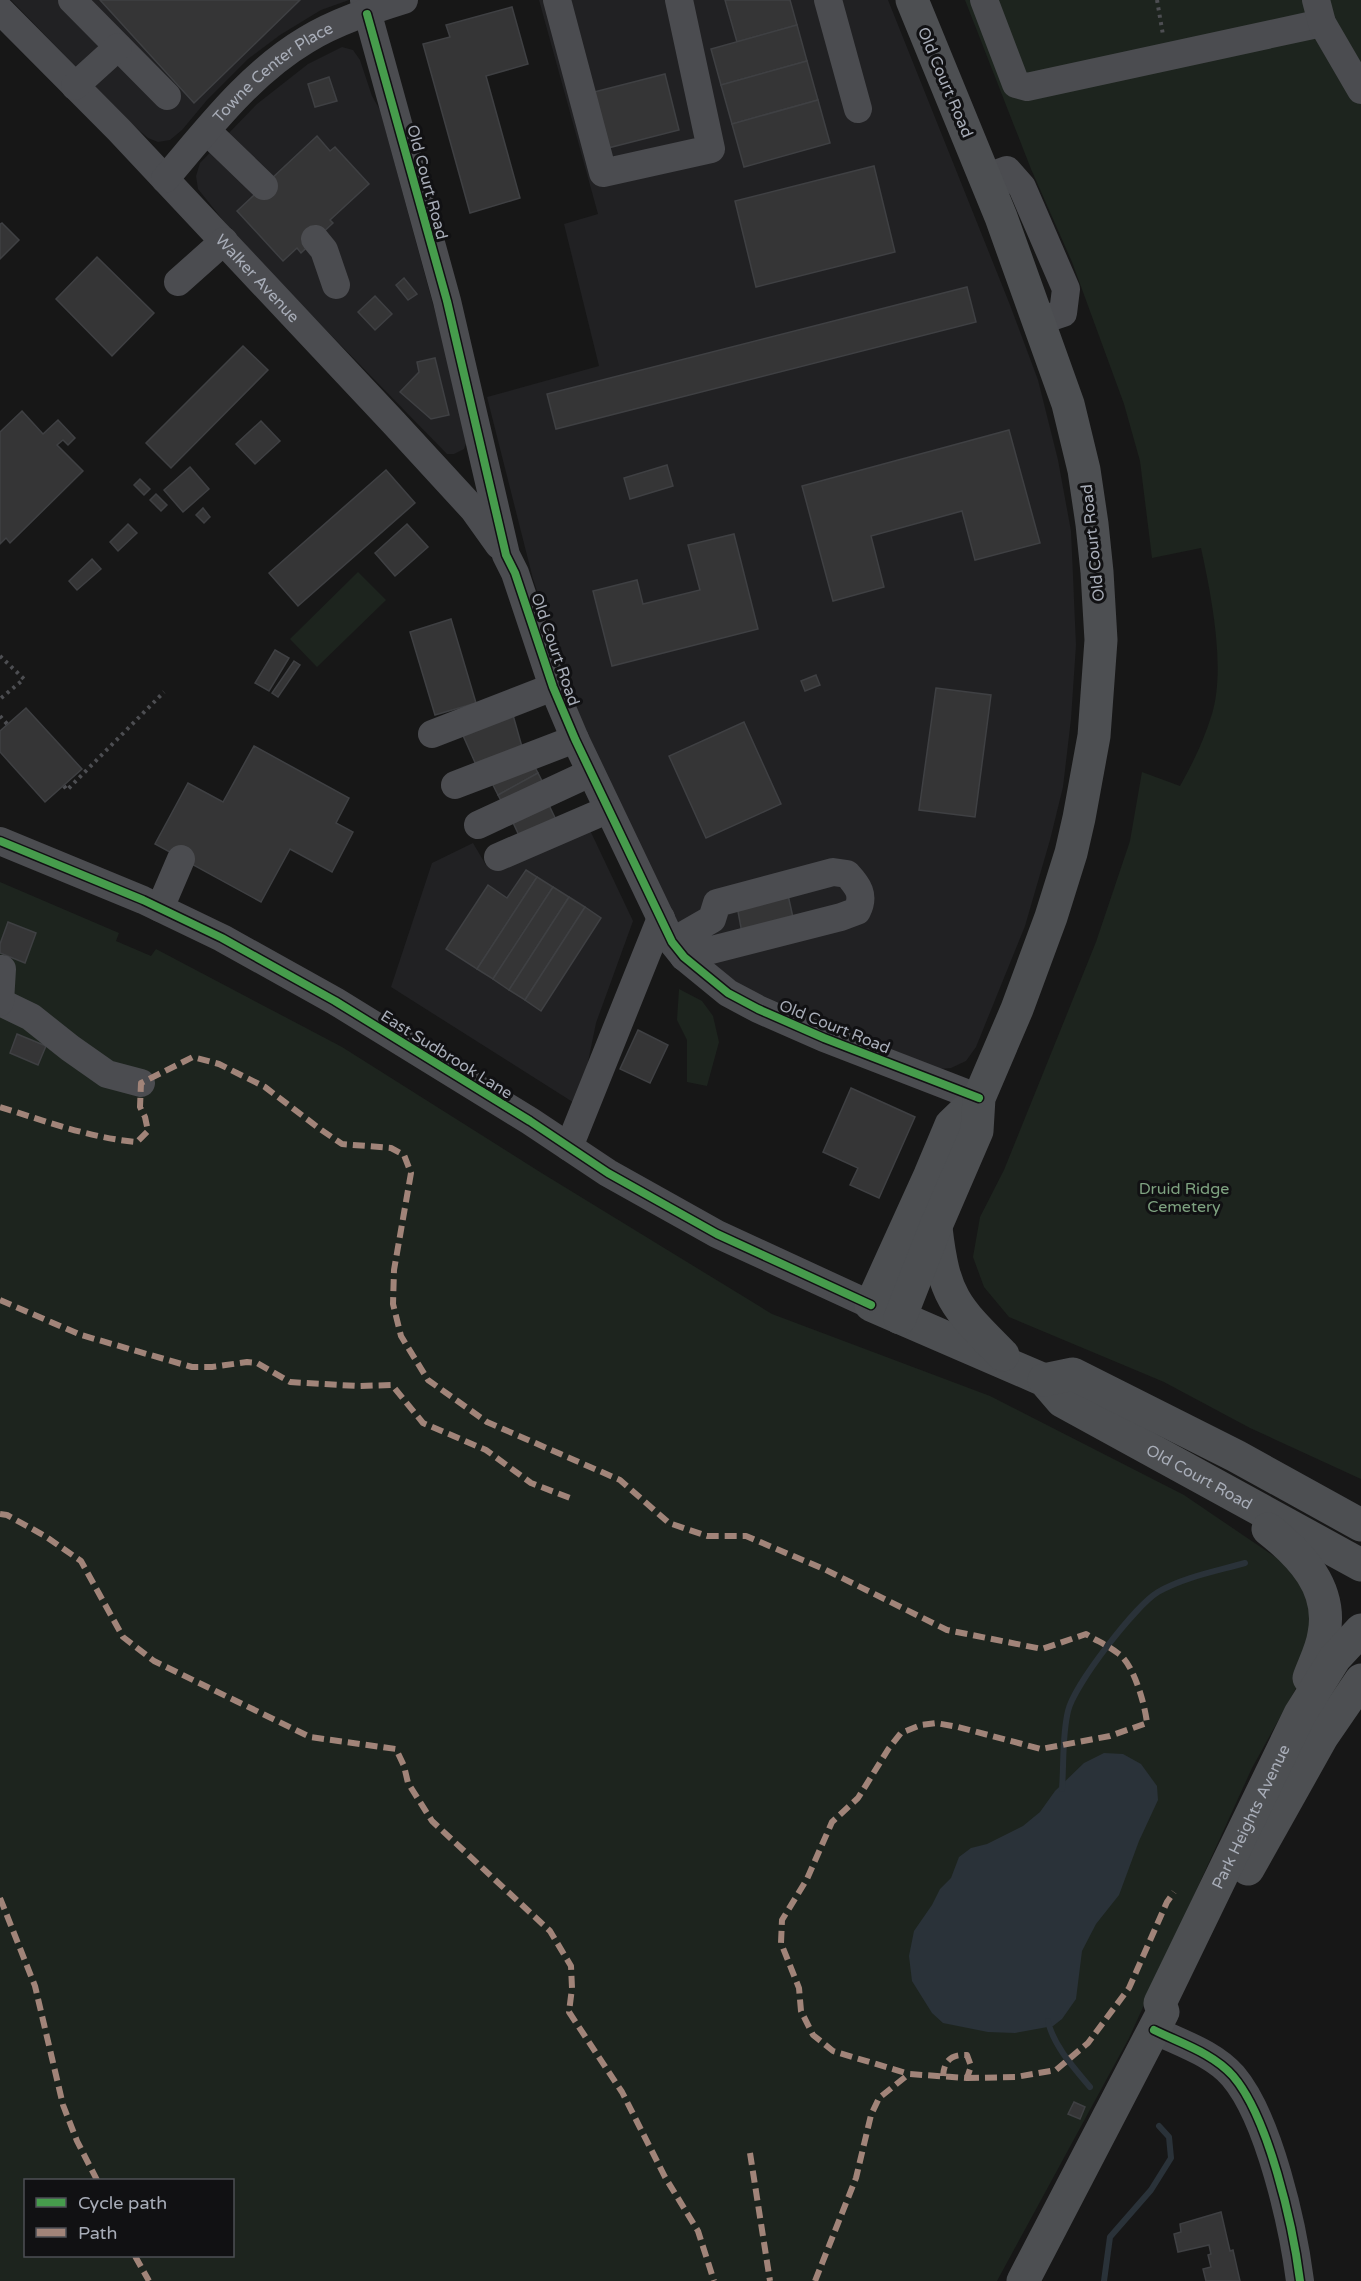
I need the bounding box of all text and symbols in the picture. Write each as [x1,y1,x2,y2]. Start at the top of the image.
street label: Towne Center Place [209,18,336,127]
street label: Old Court Road [913,24,977,141]
street label: Old Court Road [402,123,452,242]
street label: Walker Avenue [211,230,303,327]
street label: Old Court Road [1077,483,1109,603]
street label: Old Court Road [526,590,584,708]
street label: Old Court Road [776,996,893,1058]
street label: East Sudbrook Lane [377,1006,516,1104]
park label: Druid Ridge Cemetery [1139,1179,1229,1217]
street label: Old Court Road [1142,1440,1256,1515]
street label: Park Heights Avenue [1208,1741,1295,1892]
legend [24,2179,234,2257]
text: Cycle path [78,2192,167,2214]
text: Path [78,2222,117,2244]

